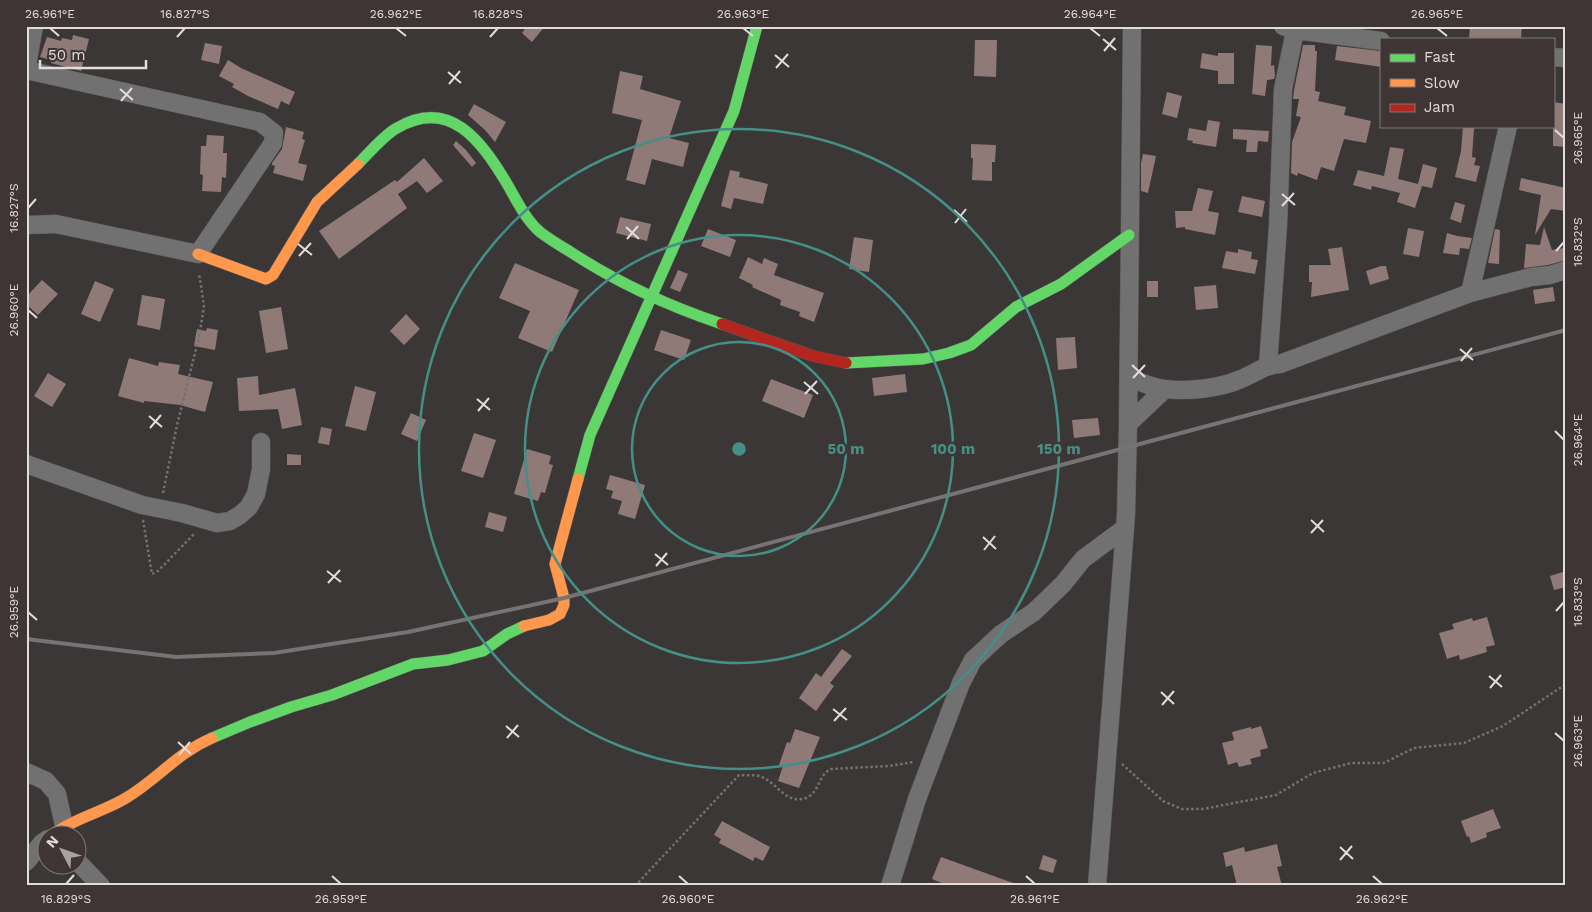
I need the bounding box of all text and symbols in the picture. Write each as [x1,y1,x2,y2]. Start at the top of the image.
text: 26.961°E [25,7,75,21]
text: 16.827°S [160,7,210,21]
text: 26.962°E [370,7,423,21]
text: 16.828°S [473,7,523,21]
text: 26.963°E [717,7,770,21]
text: 26.964°E [1064,7,1117,21]
text: 26.965°E [1411,7,1464,21]
scale bar [40,38,146,70]
legend [1380,38,1554,128]
text: 50 m [48,46,85,64]
text: Fast [1424,48,1456,66]
text: Slow [1424,74,1460,92]
text: Jam [1424,98,1455,116]
text: 26.965°E [1571,111,1585,164]
text: 16.827°S [7,183,21,233]
text: 16.832°S [1571,217,1585,267]
text: 26.960°E [7,283,21,336]
text: 26.964°E [1571,413,1585,466]
centre of rings [730,440,748,458]
text: 50 m [828,440,864,458]
text: 100 m [931,440,975,458]
text: 150 m [1037,440,1081,458]
text: 16.833°S [1571,577,1585,627]
text: 26.959°E [7,585,21,638]
text: 26.963°E [1571,714,1585,767]
north arrow [38,824,88,874]
text: N [43,832,62,851]
text: 16.829°S [41,892,91,906]
text: 26.959°E [315,892,368,906]
text: 26.960°E [662,892,715,906]
text: 26.961°E [1010,892,1060,906]
text: 26.962°E [1356,892,1409,906]

